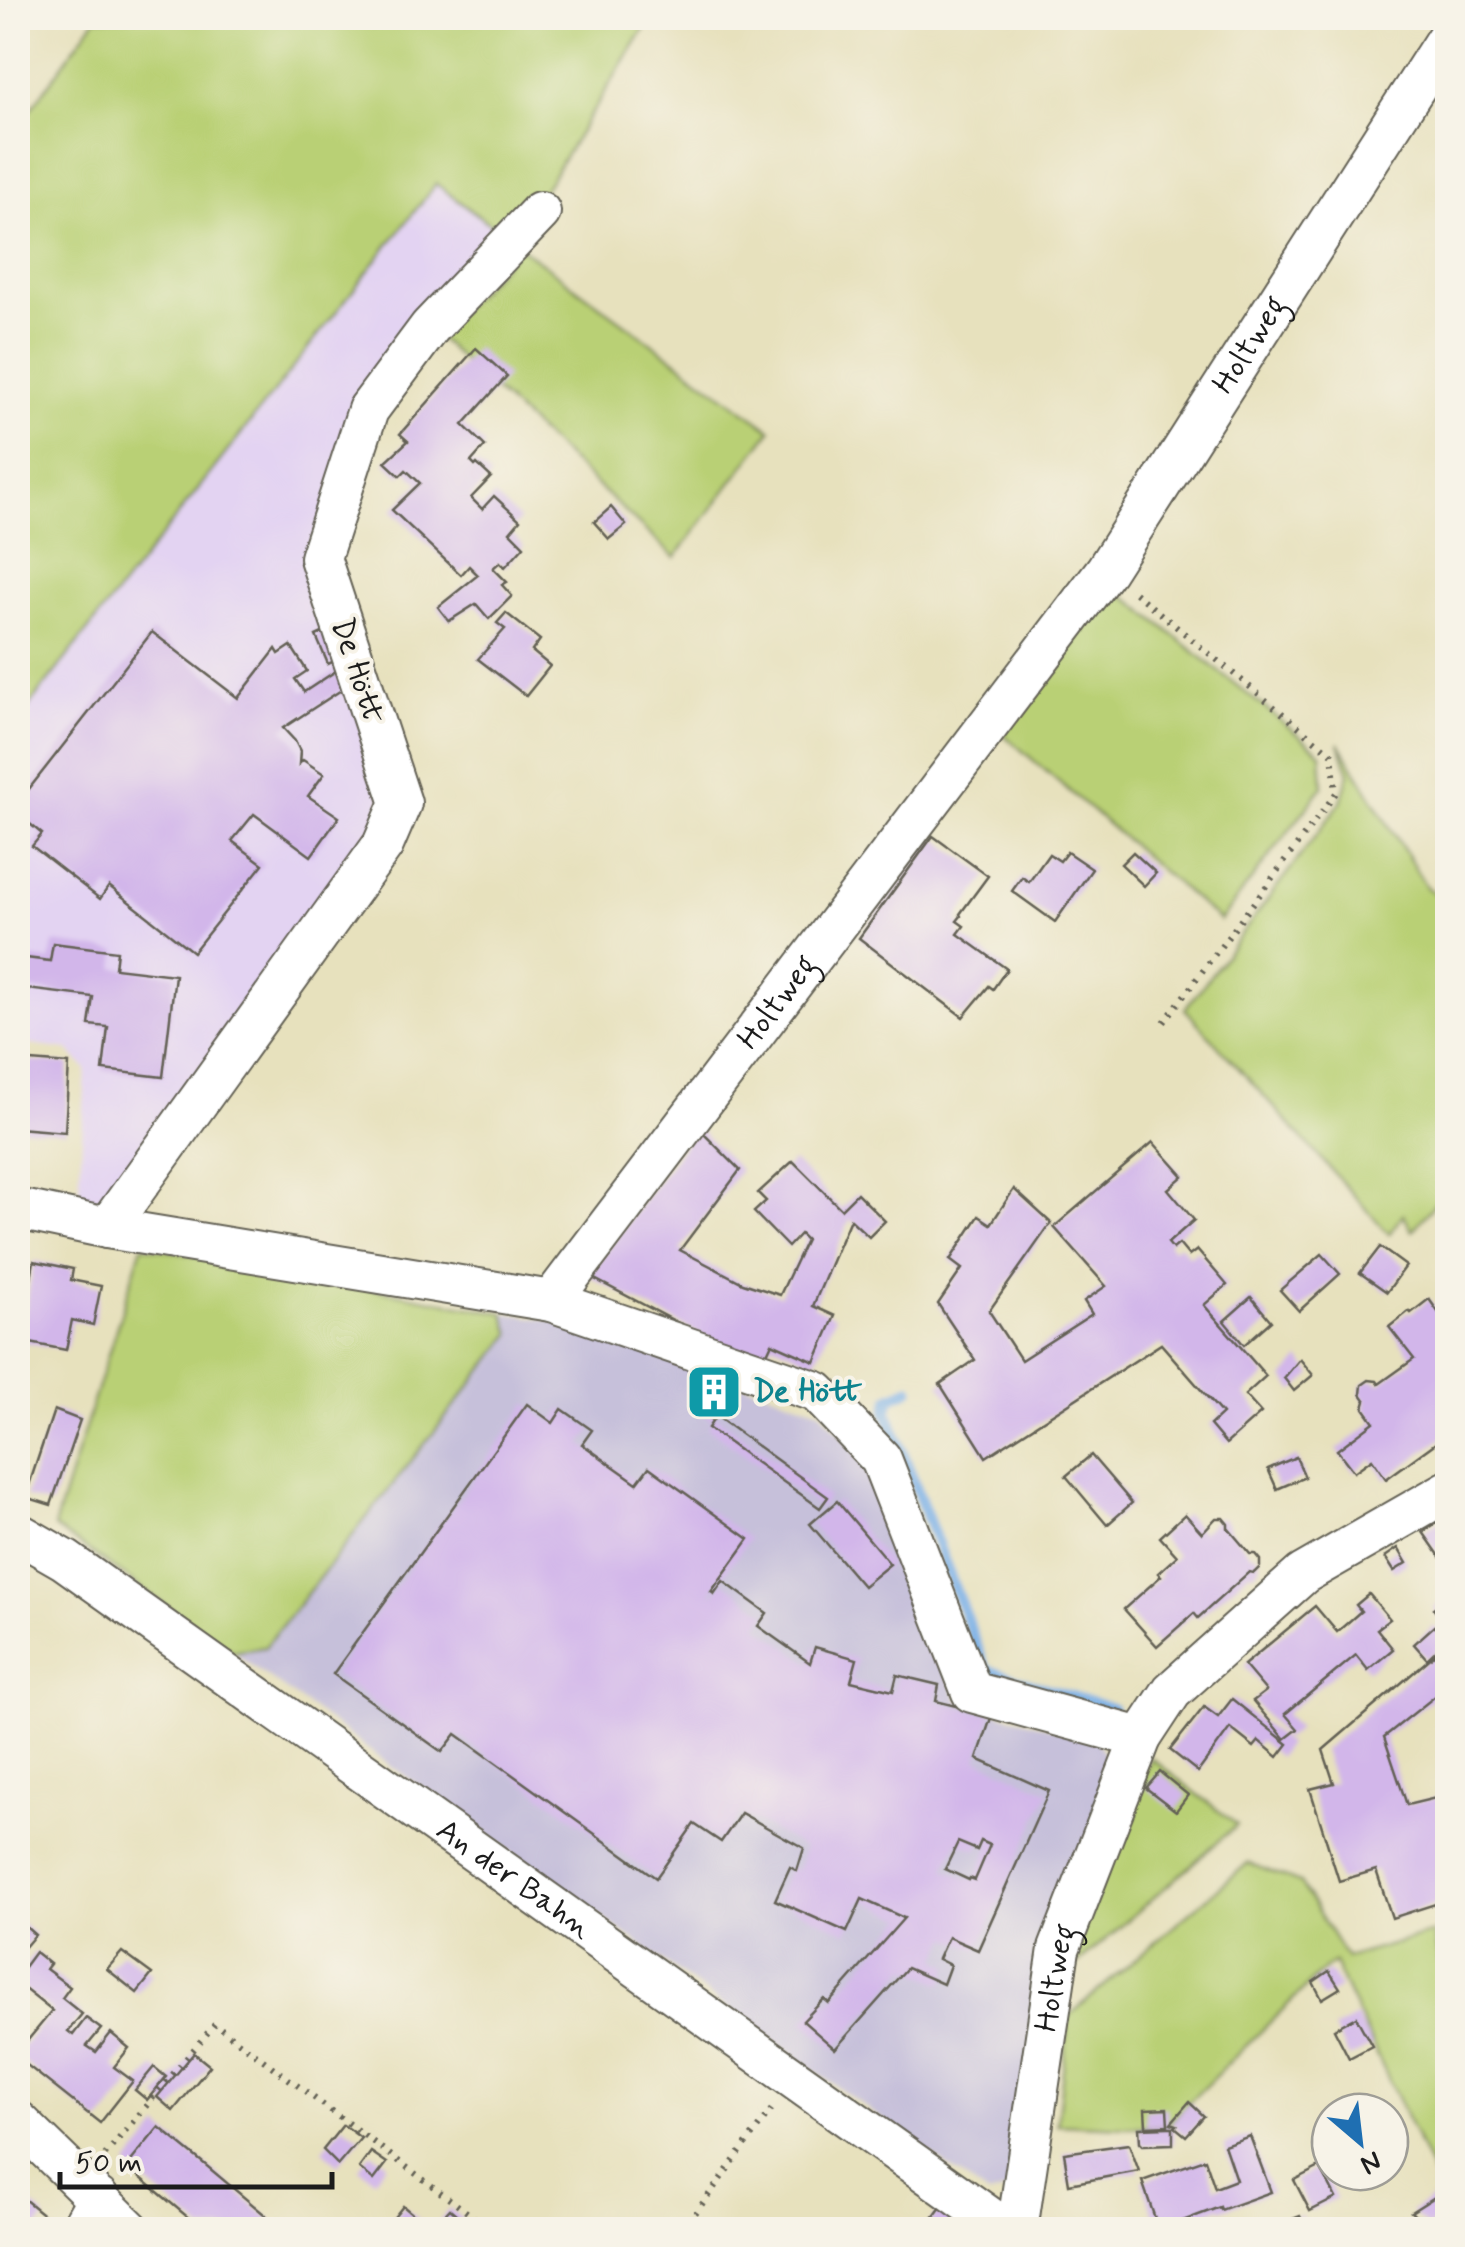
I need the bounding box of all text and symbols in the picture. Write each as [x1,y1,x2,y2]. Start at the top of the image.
street label: Holtweg [1203,288,1300,402]
street label: De Hött [320,613,394,729]
street label: Holtweg [728,946,830,1058]
building icon: De Hött [684,1362,744,1422]
place label: De Hött [753,1371,862,1413]
street label: An der Bahn [428,1809,600,1949]
street label: Holtweg [1026,1918,1091,2035]
north arrow [1310,2092,1410,2192]
scale bar [60,2127,332,2189]
text: N [1354,2141,1387,2183]
text: 50 m [75,2144,142,2183]

